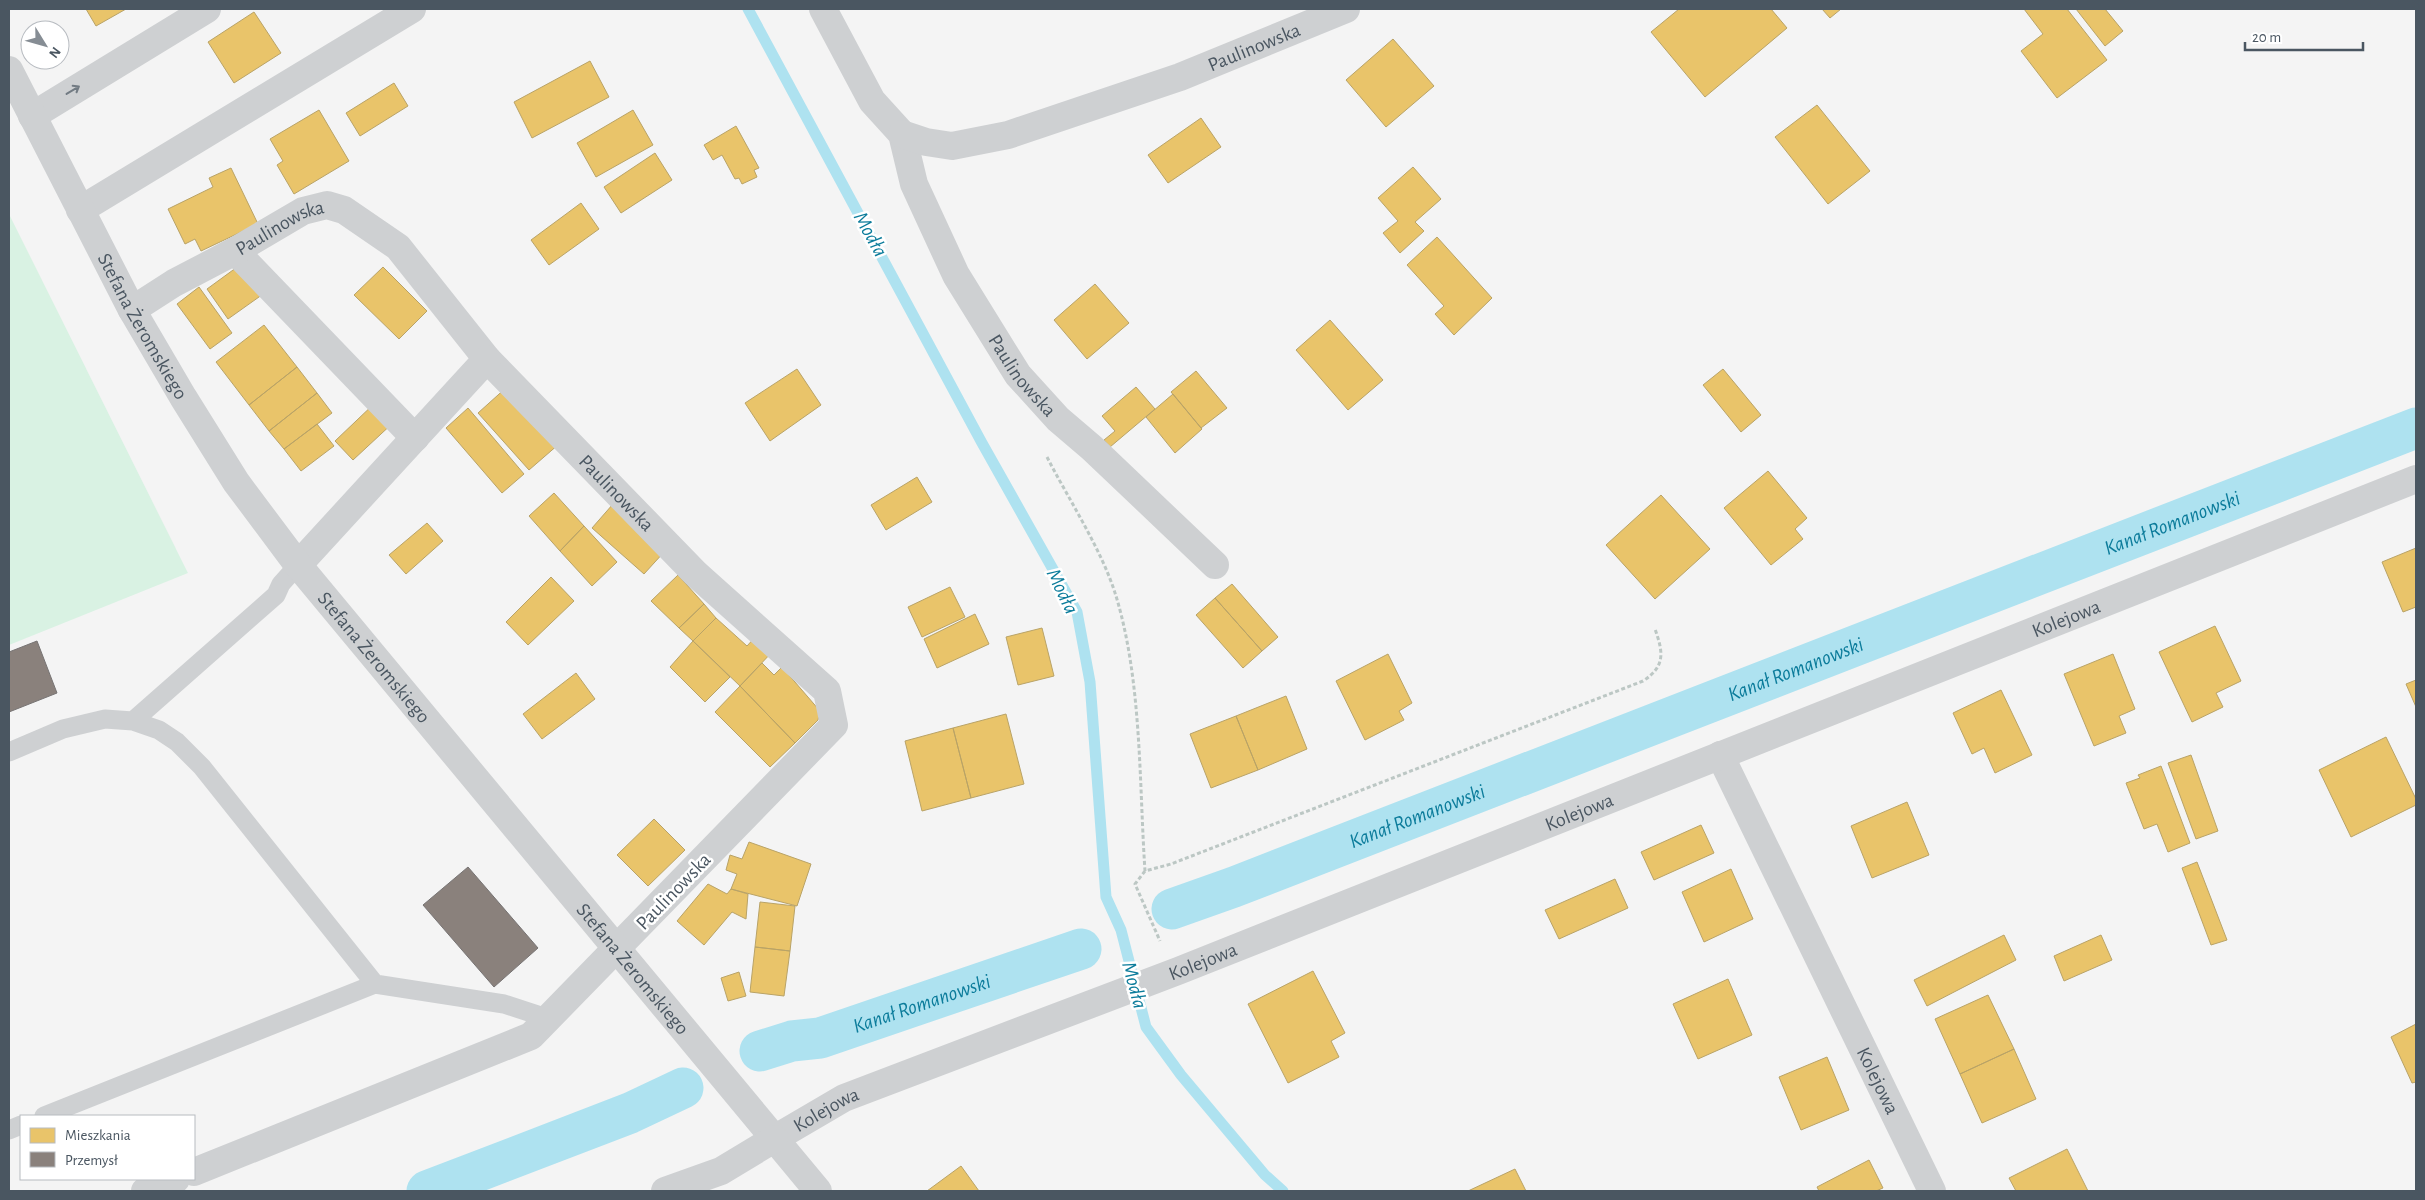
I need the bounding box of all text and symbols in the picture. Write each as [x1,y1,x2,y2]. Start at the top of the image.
north arrow [20,20,70,70]
street label: Paulinowska [1205,20,1303,75]
scale bar [2245,20,2362,52]
text: 20 m [2252,30,2281,45]
text: N [46,44,63,60]
one-way arrow [66,85,80,95]
street label: Paulinowska [232,197,326,259]
water label: Modła [850,208,891,260]
street label: Stefana Żeromskiego [94,250,191,403]
street label: Paulinowska [984,331,1060,421]
street label: Paulinowska [575,451,657,535]
water label: Kanał Romanowski [2101,487,2243,559]
water label: Modła [1043,565,1082,617]
street label: Stefana Żeromskiego [314,588,434,727]
street label: Kolejowa [2029,596,2103,642]
water label: Kanał Romanowski [1725,634,1867,705]
water label: Kanał Romanowski [1346,780,1488,852]
street label: Kolejowa [1542,790,1616,835]
street label: Paulinowska [633,850,715,934]
street label: Stefana Żeromskiego [572,900,693,1039]
street label: Kolejowa [1166,940,1240,985]
water label: Modła [1118,959,1151,1011]
water label: Kanał Romanowski [850,971,994,1037]
street label: Kolejowa [1853,1044,1902,1118]
street label: Kolejowa [790,1084,862,1136]
legend [20,1115,195,1180]
text: Mieszkania [65,1128,131,1143]
text: Przemysł [65,1153,118,1168]

